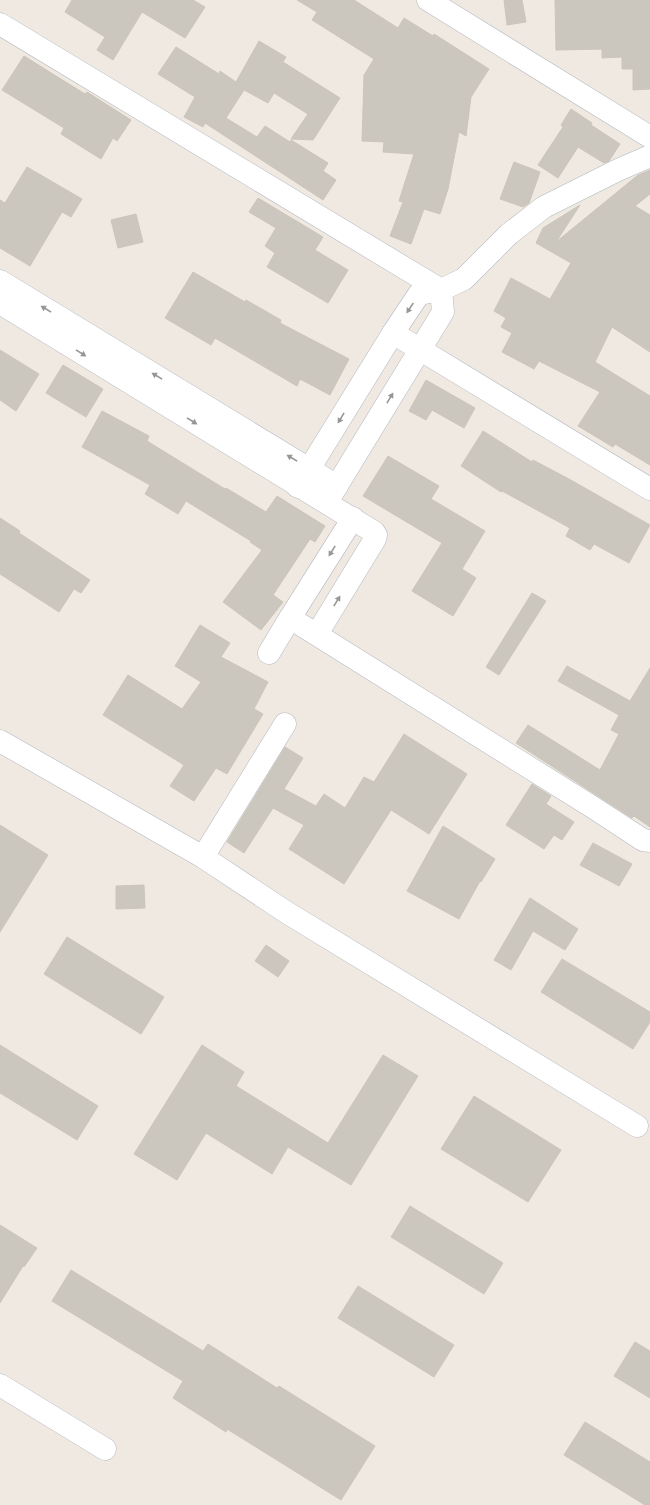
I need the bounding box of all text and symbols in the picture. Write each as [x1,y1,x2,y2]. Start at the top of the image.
one-way arrow [406,303,414,313]
one-way arrow [40,305,52,312]
one-way arrow [76,349,86,357]
one-way arrow [151,373,163,380]
one-way arrow [386,393,394,403]
one-way arrow [338,412,345,424]
one-way arrow [186,418,198,425]
one-way arrow [287,454,297,462]
one-way arrow [328,546,336,556]
one-way arrow [333,596,341,606]

